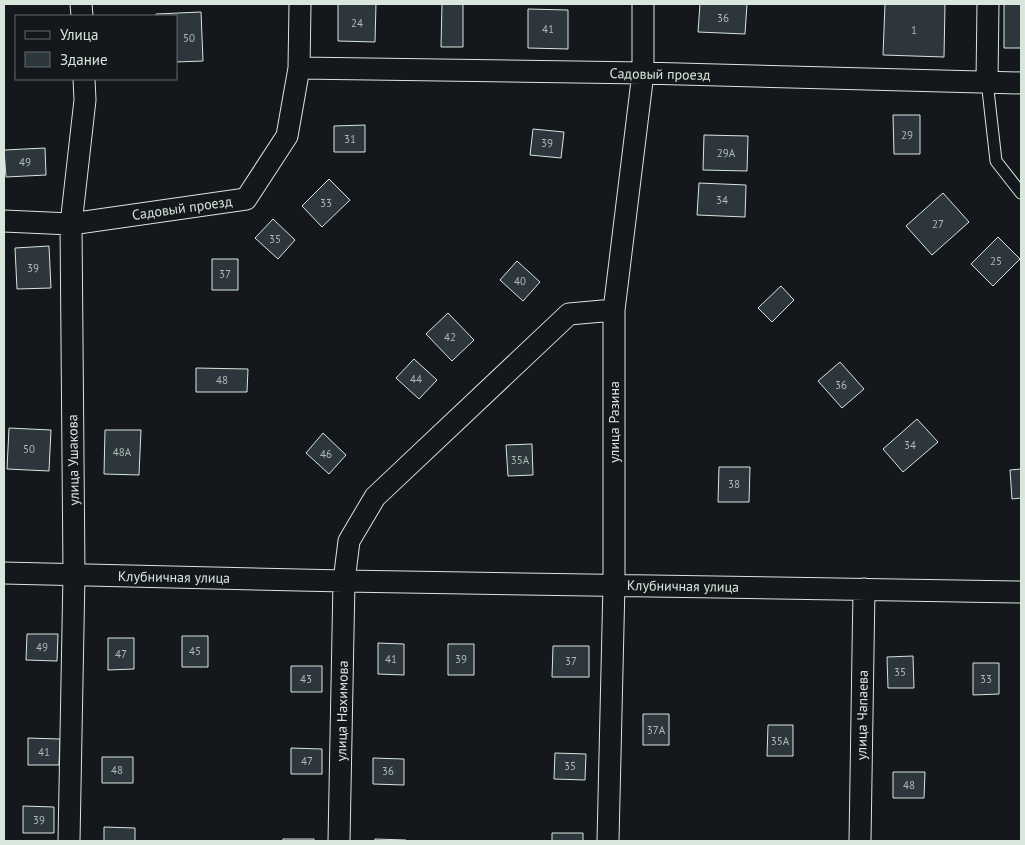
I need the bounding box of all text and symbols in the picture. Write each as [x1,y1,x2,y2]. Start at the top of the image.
house number: 36 [717,11,729,25]
legend [15,15,178,80]
house number: 24 [351,16,363,30]
house number: 41 [542,22,554,36]
house number: 1 [911,23,917,37]
text: Улица [60,25,98,44]
house number: 50 [183,31,195,45]
text: Здание [60,50,108,69]
street label: Садовый проезд [609,64,711,84]
house number: 29 [901,128,913,142]
house number: 31 [344,132,356,146]
house number: 39 [541,136,553,150]
house number: 29А [717,146,736,160]
house number: 49 [19,155,31,169]
street label: Садовый проезд [131,192,234,224]
house number: 34 [716,193,728,207]
house number: 33 [320,196,332,210]
house number: 27 [932,217,944,231]
house number: 35 [269,232,281,246]
house number: 25 [990,254,1002,268]
house number: 39 [27,261,39,275]
house number: 37 [219,267,231,281]
house number: 40 [514,274,526,288]
house number: 42 [444,330,456,344]
house number: 44 [410,372,422,386]
house number: 48 [216,373,228,387]
house number: 36 [835,378,847,392]
street label: улица Разина [605,381,623,463]
street label: улица Ушакова [63,414,83,506]
house number: 34 [904,438,916,452]
house number: 50 [23,442,35,456]
house number: 48А [113,445,132,459]
house number: 46 [320,447,332,461]
house number: 35А [511,453,530,467]
house number: 38 [728,477,740,491]
street label: Клубничная улица [118,567,230,587]
street label: Клубничная улица [627,576,739,596]
house number: 49 [36,640,48,654]
house number: 45 [189,644,201,658]
house number: 47 [115,647,127,661]
house number: 41 [385,652,397,666]
house number: 39 [455,652,467,666]
house number: 37 [565,654,577,668]
street label: улица Нахимова [332,660,352,762]
house number: 35 [894,665,906,679]
street label: улица Чапаева [852,670,872,760]
house number: 43 [300,672,312,686]
house number: 33 [980,672,992,686]
house number: 37А [647,723,666,737]
house number: 35А [771,734,790,748]
house number: 41 [38,745,50,759]
house number: 47 [301,754,313,768]
house number: 35 [564,759,576,773]
house number: 48 [111,763,123,777]
house number: 36 [382,764,394,778]
house number: 48 [903,778,915,792]
house number: 39 [33,813,45,827]

